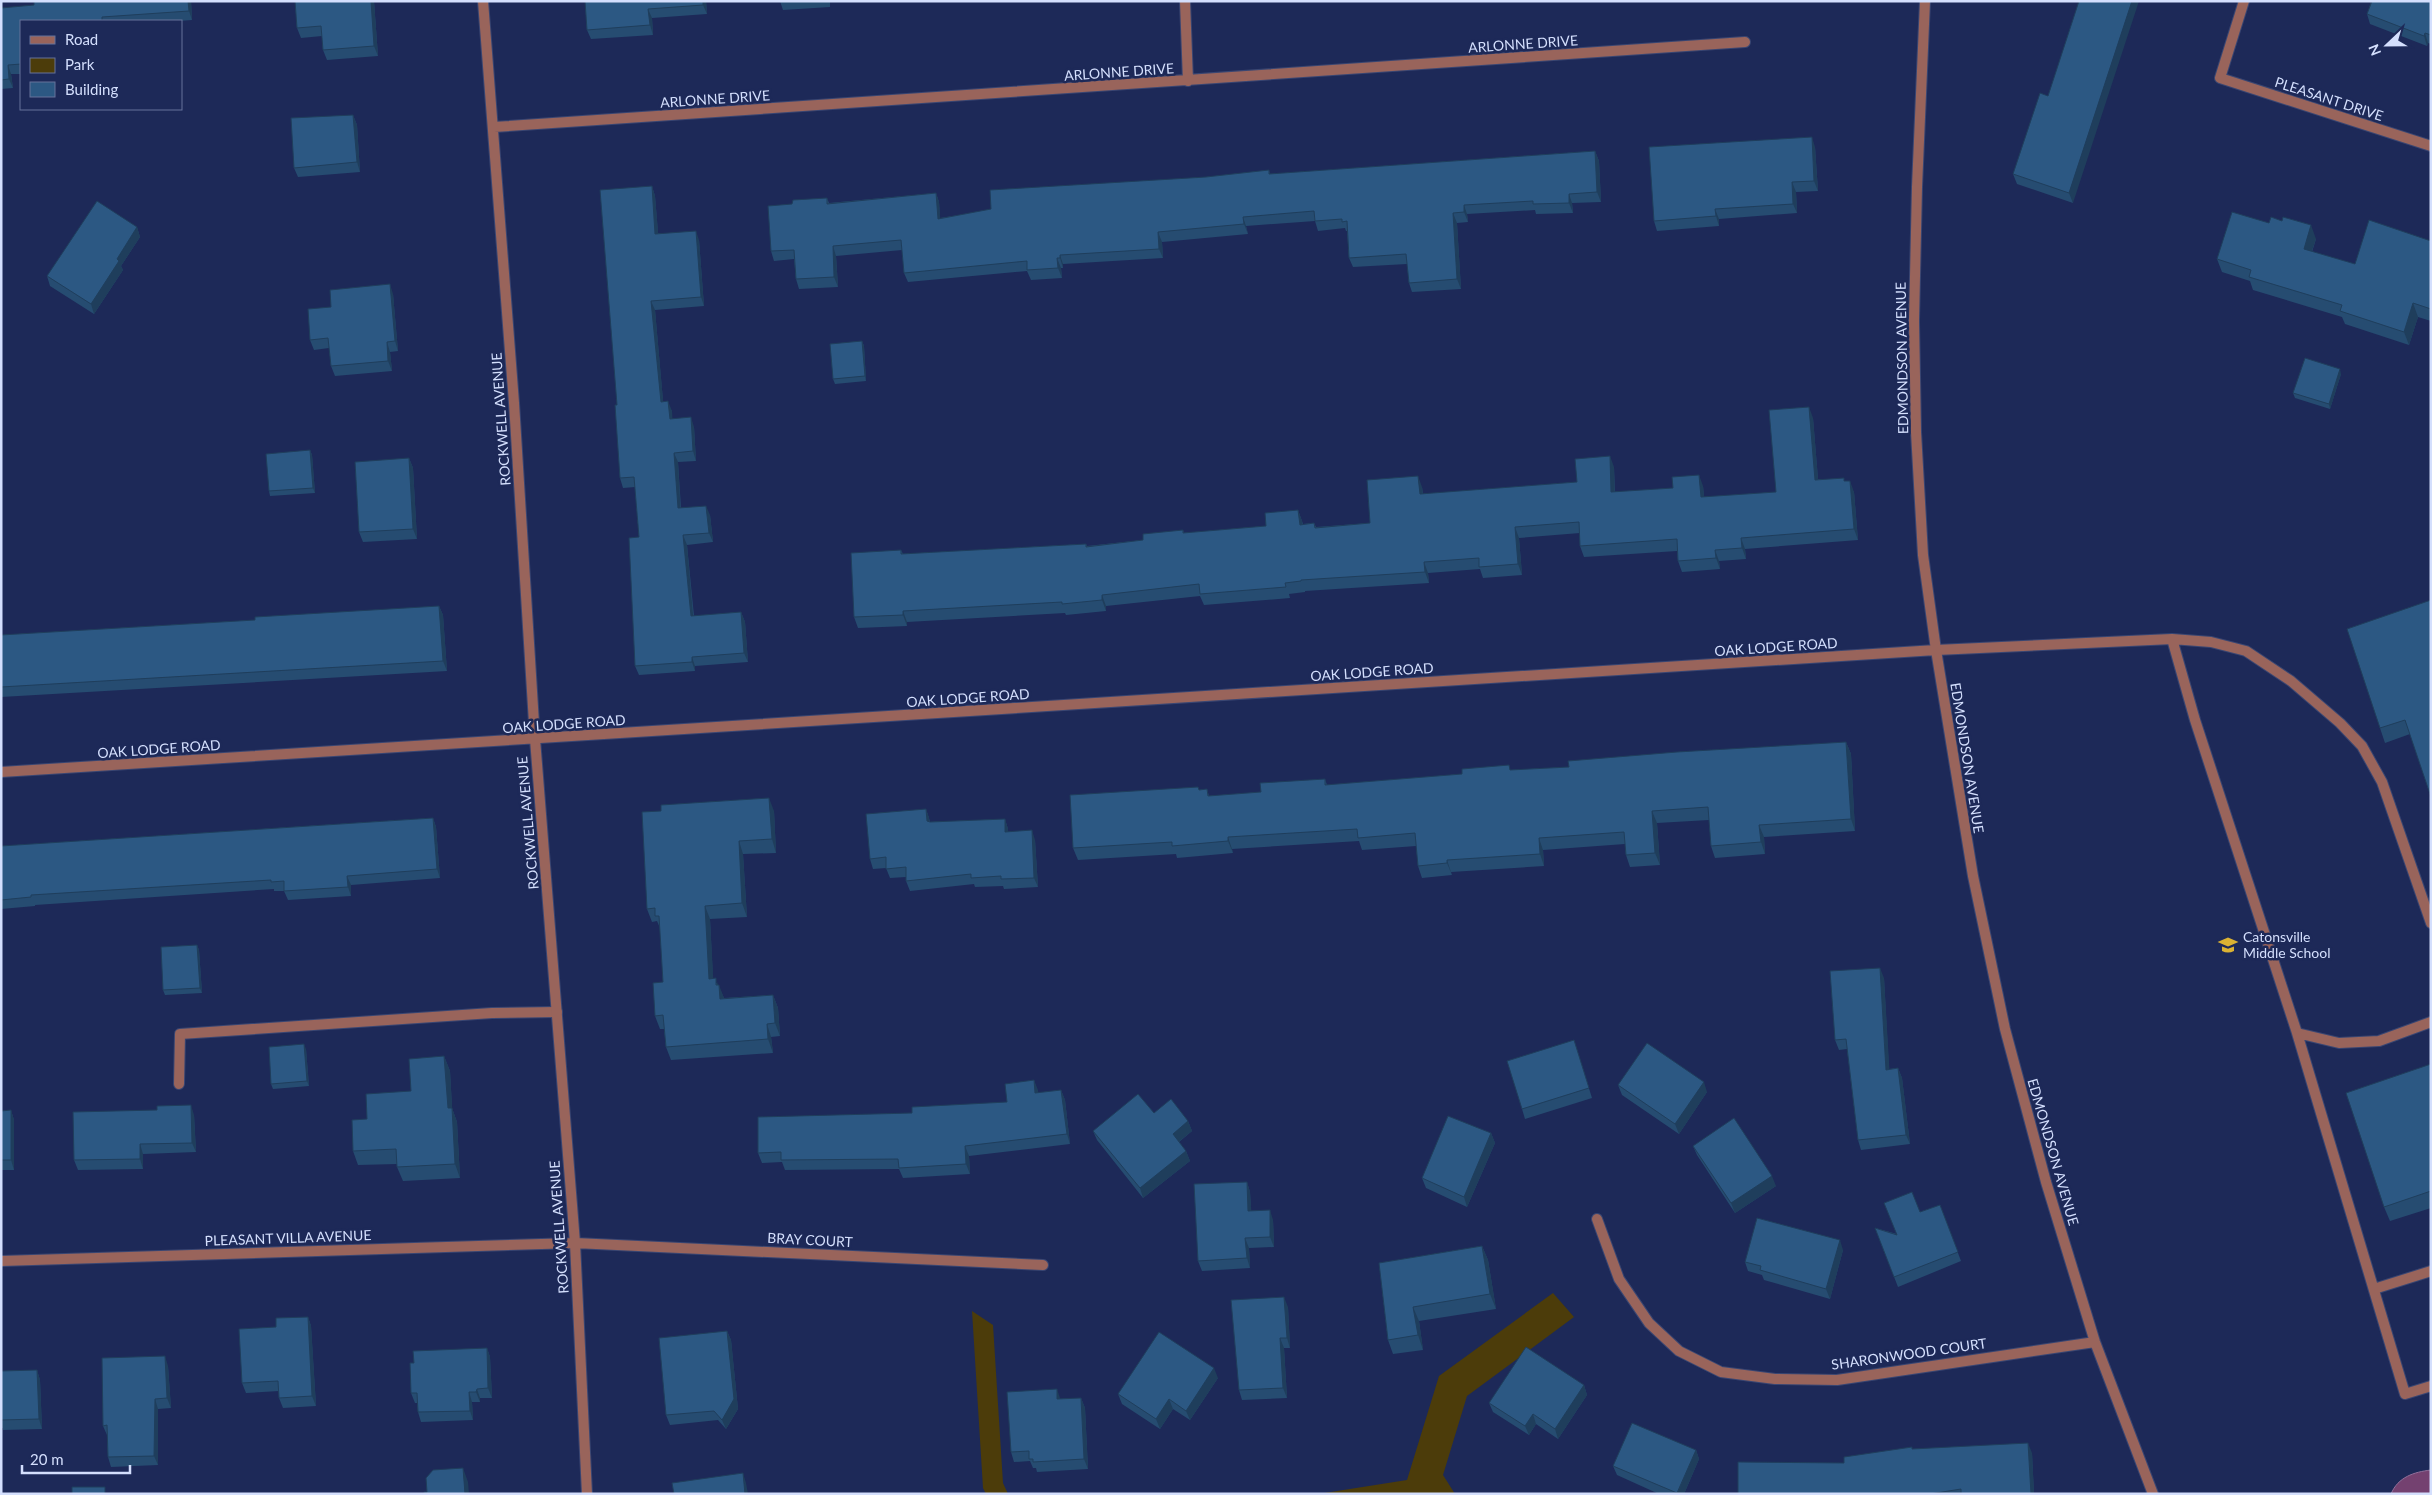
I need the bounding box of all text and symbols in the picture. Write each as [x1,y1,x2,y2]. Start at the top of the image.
legend [20,20,182,110]
north arrow [2362,20,2412,70]
text: Road [65,30,98,48]
street label: ARLONNE DRIVE [1467,31,1578,56]
text: N [2365,42,2384,58]
text: Park [65,55,95,73]
street label: ARLONNE DRIVE [1063,59,1174,84]
street label: PLEASANT DRIVE [2273,73,2386,124]
text: Building [65,80,118,98]
street label: ARLONNE DRIVE [659,86,770,111]
street label: EDMONDSON AVENUE [1892,282,1911,434]
street label: ROCKWELL AVENUE [487,352,514,486]
street label: OAK LODGE ROAD [1714,634,1838,659]
street label: OAK LODGE ROAD [1310,659,1434,684]
street label: EDMONDSON AVENUE [1947,681,1988,834]
street label: OAK LODGE ROAD [906,685,1030,710]
street label: OAK LODGE ROAD [502,711,626,736]
street label: OAK LODGE ROAD [97,736,221,761]
street label: ROCKWELL AVENUE [513,756,542,890]
place label: Catonsville Middle School [2243,928,2330,961]
school or university icon: Catonsville Middle School [2217,934,2239,956]
street label: EDMONDSON AVENUE [2024,1076,2083,1227]
street label: ROCKWELL AVENUE [545,1160,572,1294]
street label: PLEASANT VILLA AVENUE [204,1226,372,1249]
street label: BRAY COURT [767,1229,854,1250]
street label: SHARONWOOD COURT [1830,1334,1988,1373]
scale bar [22,1442,130,1474]
text: 20 m [30,1450,64,1468]

